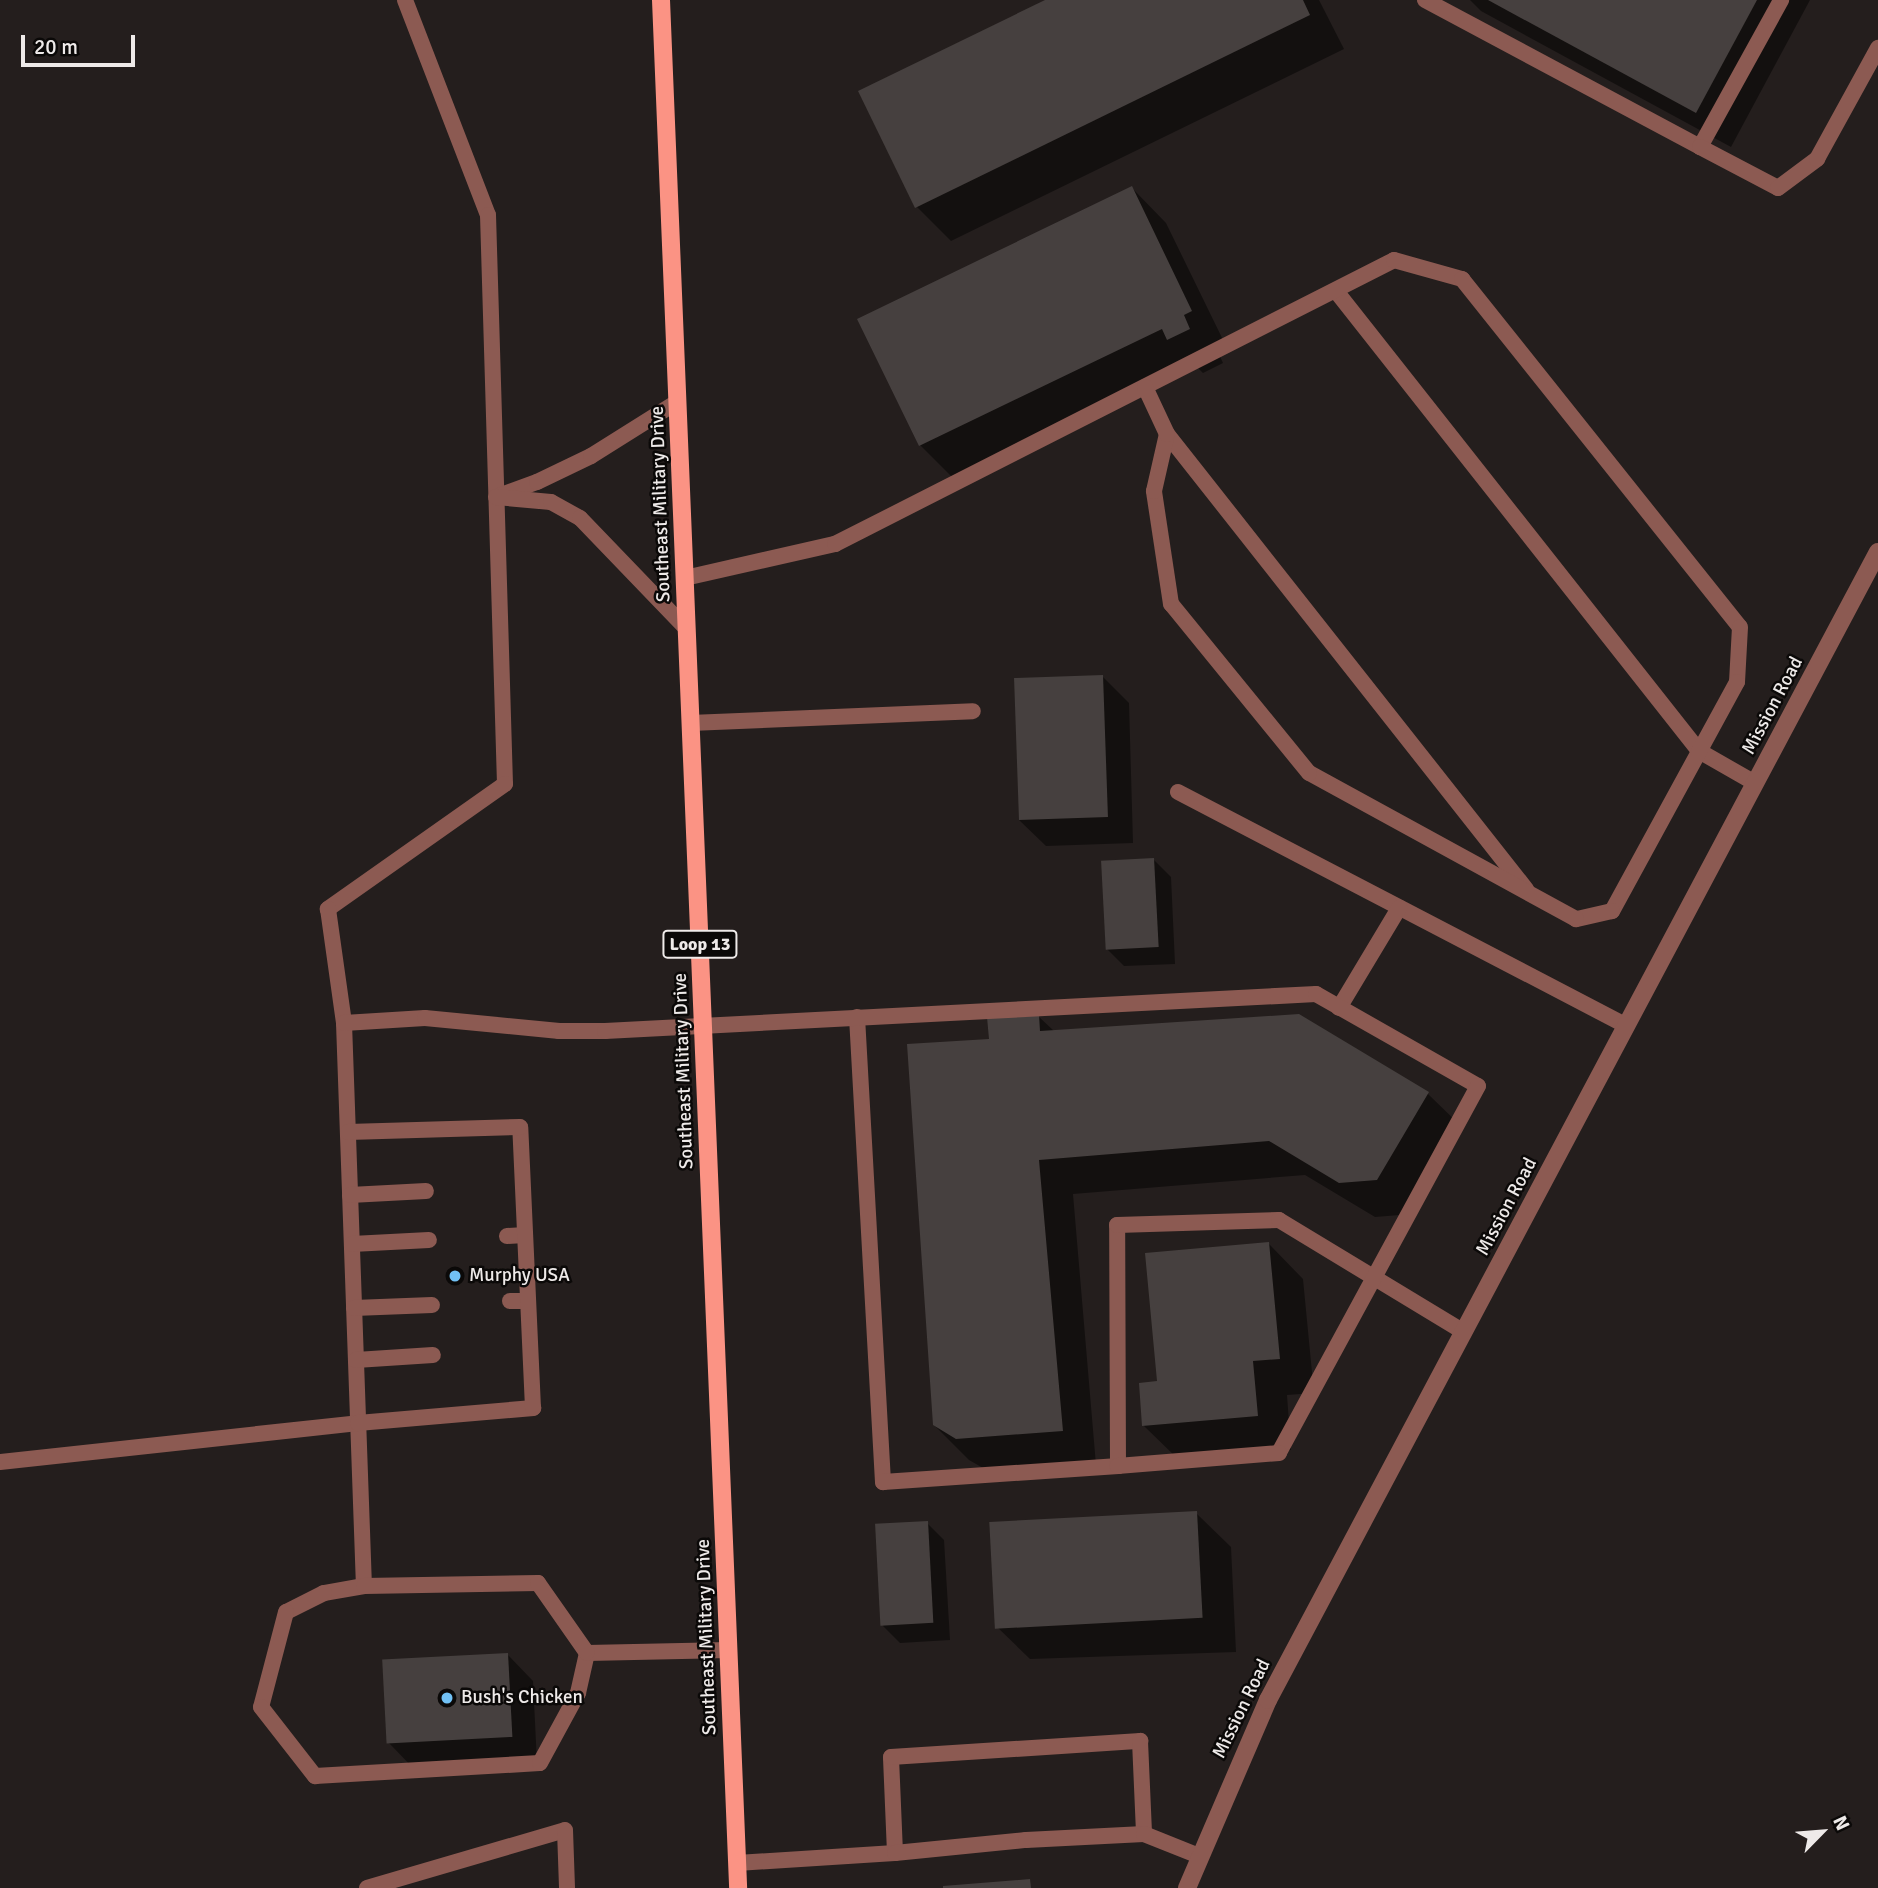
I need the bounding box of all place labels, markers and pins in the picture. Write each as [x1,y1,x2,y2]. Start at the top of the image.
place label: Murphy USA [469,1265,570,1287]
marker: Murphy USA [447,1268,463,1284]
place label: Bush's Chicken [461,1687,583,1709]
marker: Bush's Chicken [439,1690,455,1706]

